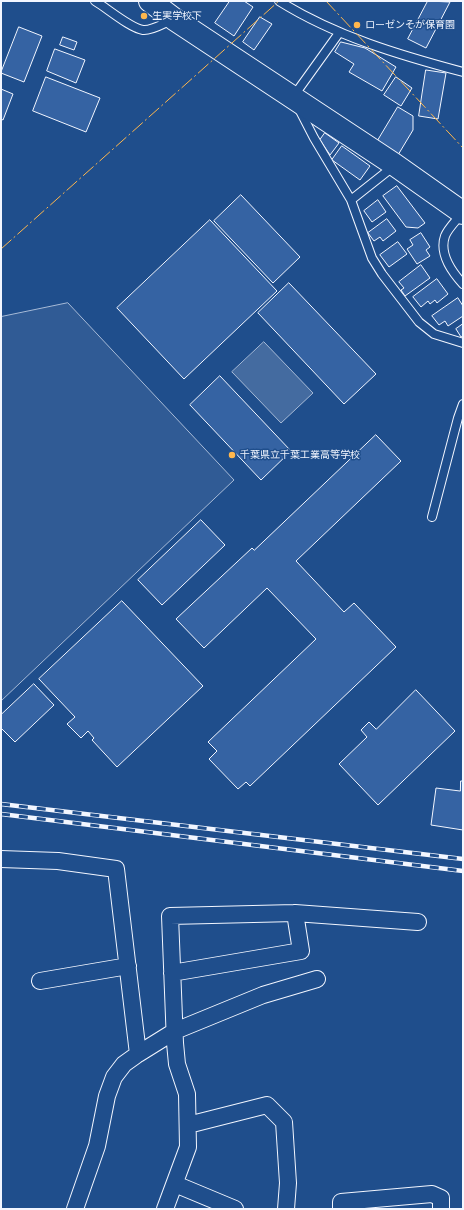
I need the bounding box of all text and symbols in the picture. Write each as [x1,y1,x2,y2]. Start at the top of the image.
place label: 生実学校下 [152,10,202,22]
marker: 生実学校下 [139,11,149,21]
place label: ローゼンそが保育園 [365,19,455,31]
marker: ローゼンそが保育園 [352,20,362,30]
place label: 千葉県立千葉工業高等学校 [240,449,360,461]
marker: 千葉県立千葉工業高等学校 [227,450,237,460]

